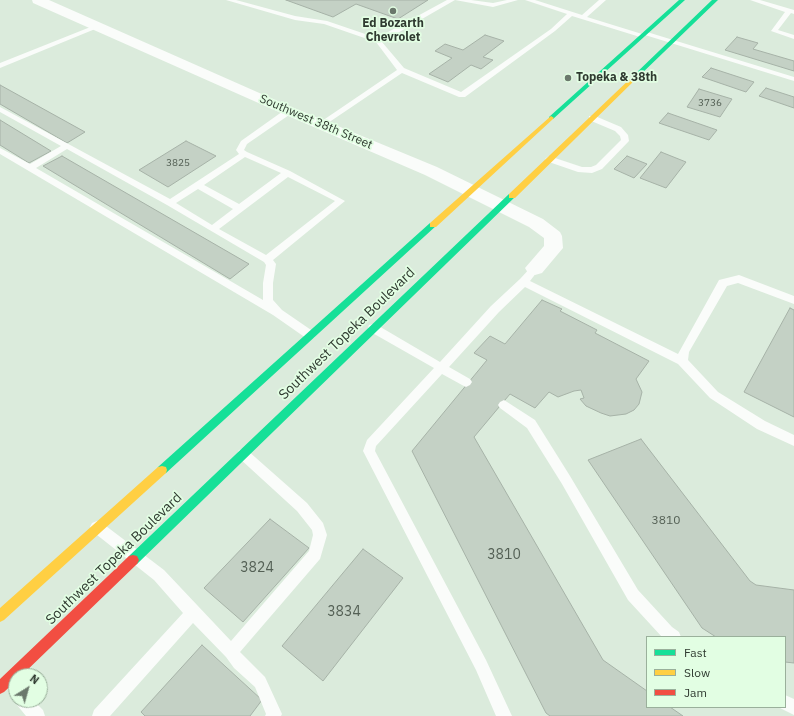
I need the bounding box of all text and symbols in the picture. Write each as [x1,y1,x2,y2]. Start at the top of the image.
marker: Ed Bozarth Chevrolet [388,6,398,16]
place label: Ed Bozarth Chevrolet [362,17,424,45]
place label: Topeka & 38th [576,71,657,85]
marker: Topeka & 38th [563,73,573,83]
street label: Southwest 38th Street [257,92,375,152]
house number: 3736 [698,97,722,109]
house number: 3825 [166,157,190,169]
street label: Southwest Topeka Boulevard [275,265,419,403]
street label: Southwest Topeka Boulevard [42,490,186,628]
house number: 3810 [652,514,680,528]
house number: 3810 [487,547,521,563]
house number: 3824 [240,560,274,576]
house number: 3834 [327,604,361,620]
legend [646,636,786,708]
text: Fast [684,645,707,660]
text: Slow [684,665,710,680]
north arrow [8,668,48,708]
text: N [27,671,42,687]
text: Jam [684,685,707,700]

